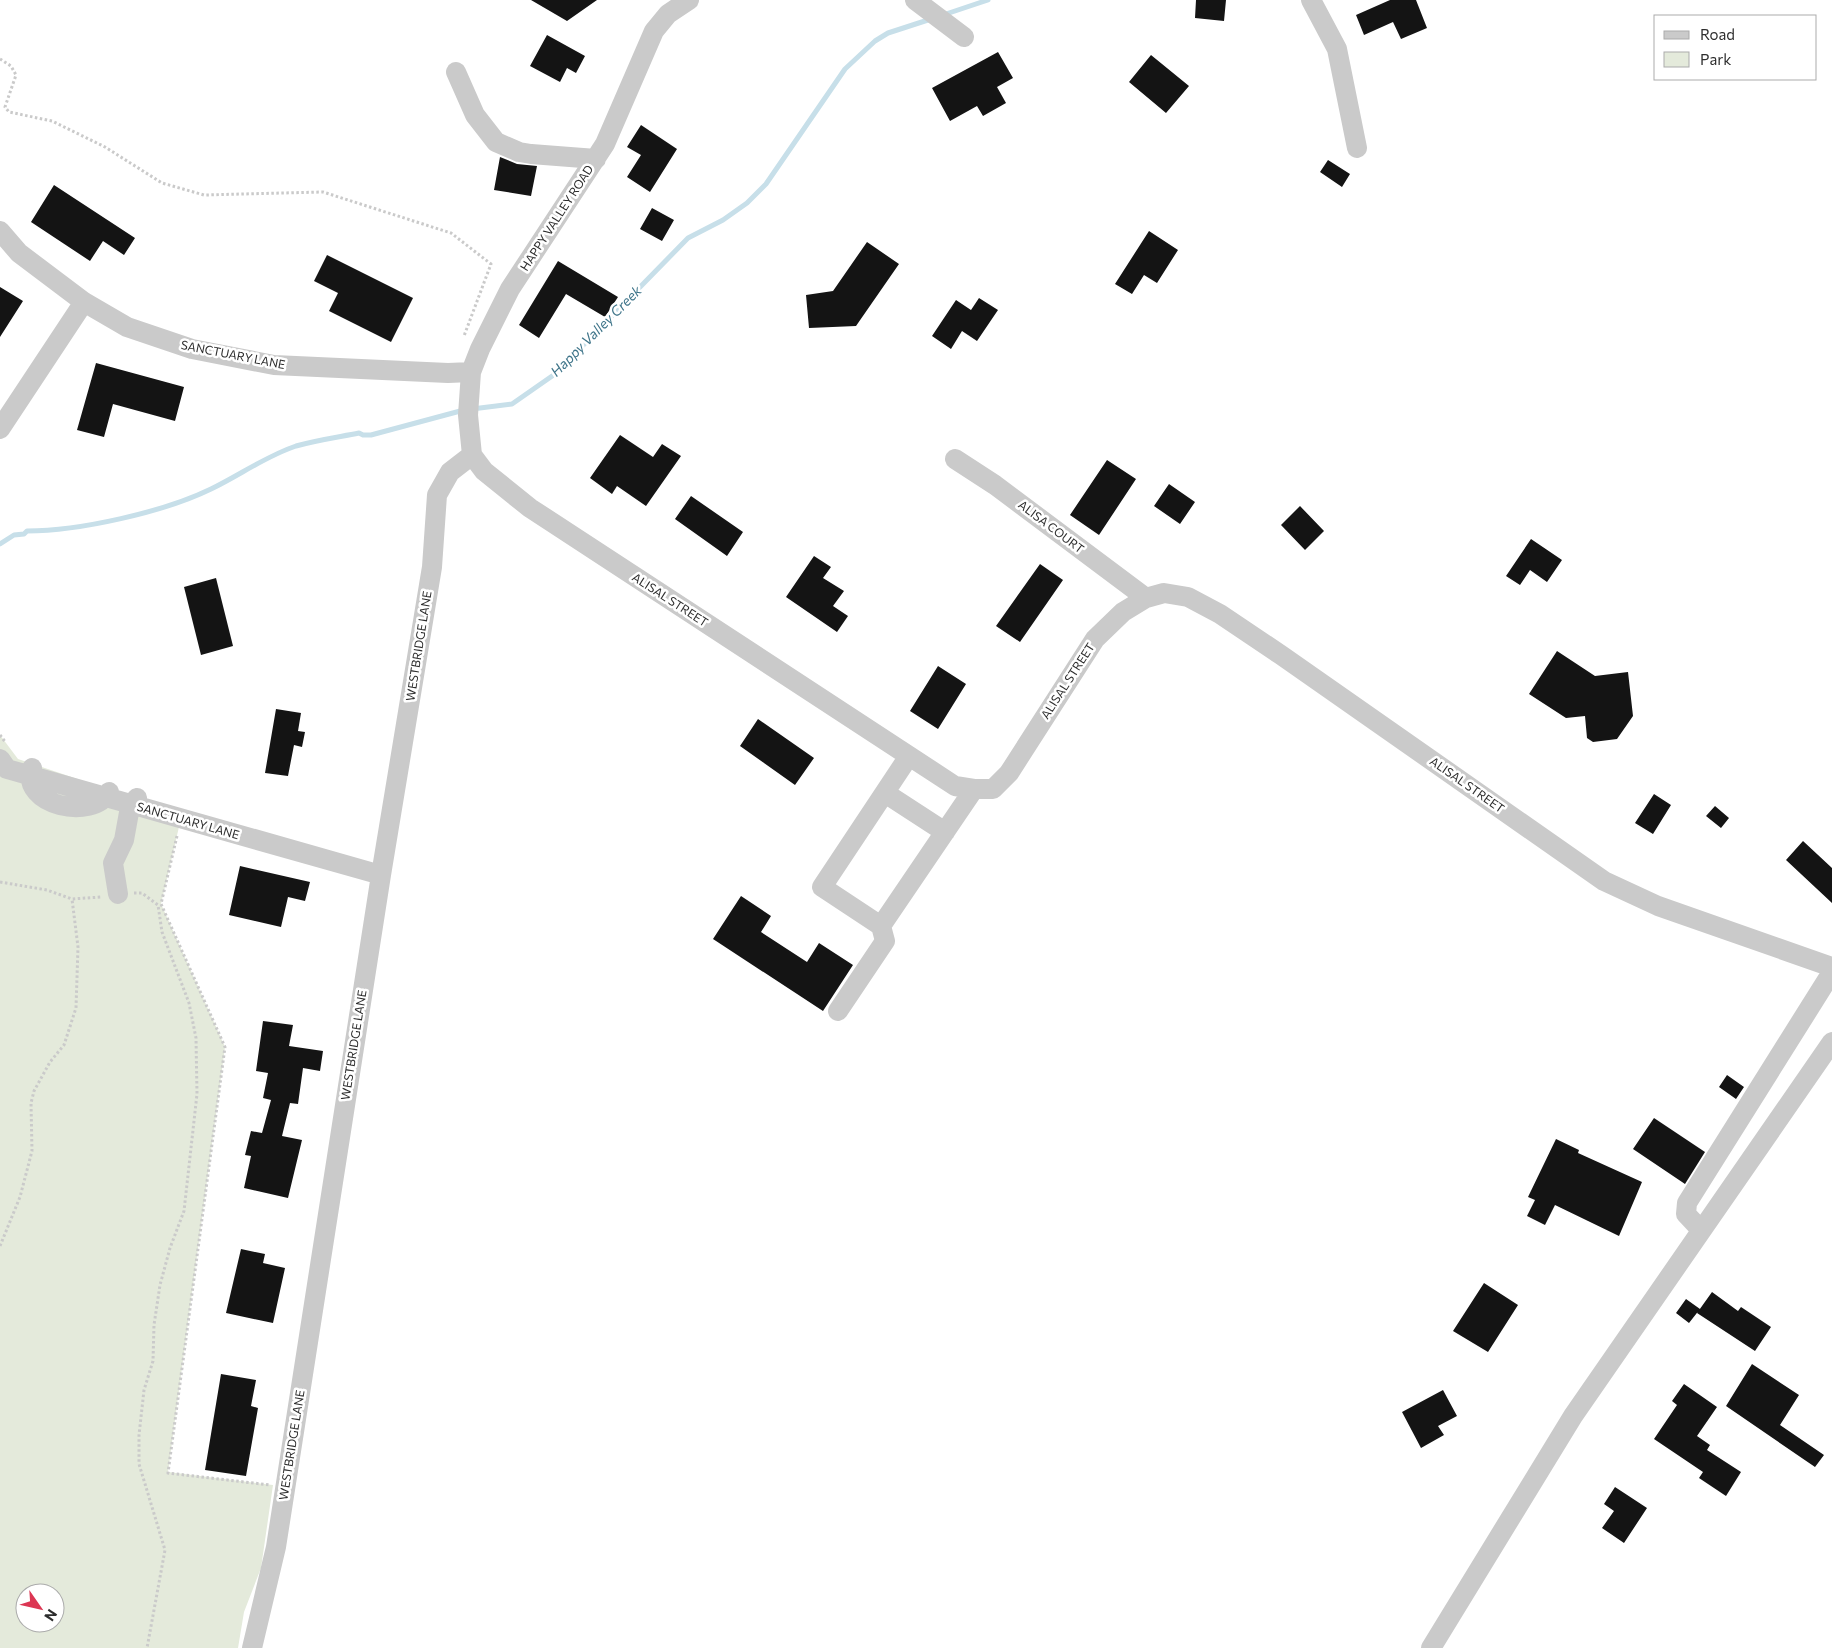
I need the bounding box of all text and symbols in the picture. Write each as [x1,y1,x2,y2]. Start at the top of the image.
legend [1654,15,1817,80]
text: Road [1700,25,1735,43]
text: Park [1700,50,1731,68]
street label: HAPPY VALLEY ROAD [517,162,596,273]
water label: Happy Valley Creek [547,281,645,380]
street label: SANCTUARY LANE [180,337,287,371]
street label: ALISA COURT [1016,497,1087,556]
street label: ALISAL STREET [630,569,711,629]
street label: WESTBRIDGE LANE [402,590,434,702]
street label: ALISAL STREET [1037,640,1097,721]
street label: ALISAL STREET [1428,753,1508,815]
street label: SANCTUARY LANE [135,799,241,841]
street label: WESTBRIDGE LANE [337,989,369,1101]
street label: WESTBRIDGE LANE [275,1389,307,1501]
north arrow [15,1583,65,1633]
text: N [41,1606,61,1625]

